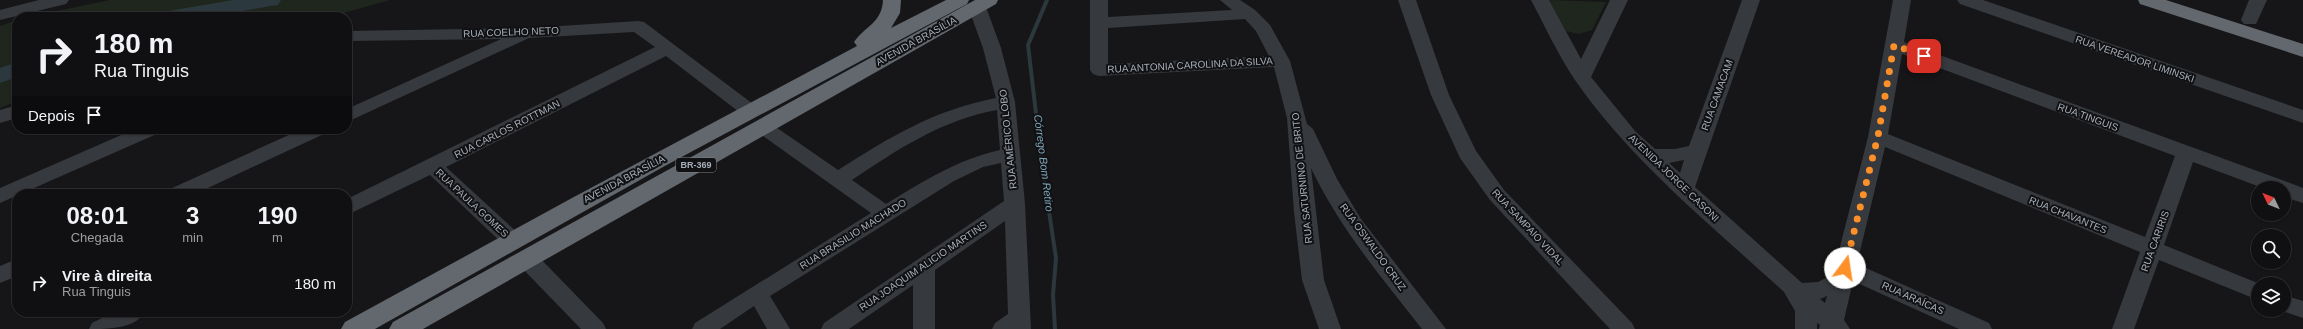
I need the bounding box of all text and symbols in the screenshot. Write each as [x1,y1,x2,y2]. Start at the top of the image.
street label: AVENIDA BRASÍLIA [873,13,958,68]
street label: RUA COELHO NETO [463,25,559,39]
icon: right [28,28,80,80]
text: 180 m [94,28,173,59]
street label: RUA VEREADOR LIMINSKI [2074,33,2196,85]
pin [1907,39,1941,73]
icon: arrive [1913,45,1935,67]
street label: RUA ANTONIA CAROLINA DA SILVA [1107,55,1273,75]
street label: RUA CAMACAM [1699,58,1735,132]
text: Rua Tinguis [94,61,189,81]
street label: RUA AMÉRICO LOBO [996,88,1019,189]
street label: RUA CARLOS ROTTMAN [453,98,561,160]
street label: RUA TINGUIS [2056,101,2120,133]
icon: arrive [83,104,105,126]
text: Depois [28,107,75,124]
street label: RUA SATURNINO DE BRITO [1290,112,1314,244]
water label: Córrego Bom Retiro [1032,114,1056,212]
street label: AVENIDA JORGE CASONI [1627,132,1721,224]
street label: AVENIDA BRASÍLIA [581,152,667,205]
road number: BR-369 [676,158,716,172]
street label: RUA PAULA GOMES [434,167,511,240]
north arrow [2251,181,2291,221]
map controls [2251,181,2291,317]
street label: RUA SAMPAIO VIDAL [1490,187,1566,268]
street label: RUA CHAVANTES [2027,194,2109,236]
street label: RUA BRASILIO MACHADO [798,197,908,271]
street label: RUA OSWALDO CRUZ [1338,201,1408,293]
text: 08:01 [66,202,128,229]
text: 3 [186,202,199,229]
text: 190 [258,202,298,229]
street label: RUA CARIRIS [2139,209,2171,273]
street label: RUA JOAQUIM ALICIO MARTINS [857,219,989,313]
button: search [2251,229,2291,269]
text: Chegada [71,230,123,245]
text: min [182,230,203,245]
text: m [272,230,283,245]
position arrow [1824,247,1866,289]
text: Vire à direita [62,267,152,284]
icon: right [28,272,50,294]
text: 180 m [294,275,336,292]
button: layers [2251,277,2291,317]
street label: RUA ARAÍCAS [1880,278,1946,317]
text: Rua Tinguis [62,284,131,299]

